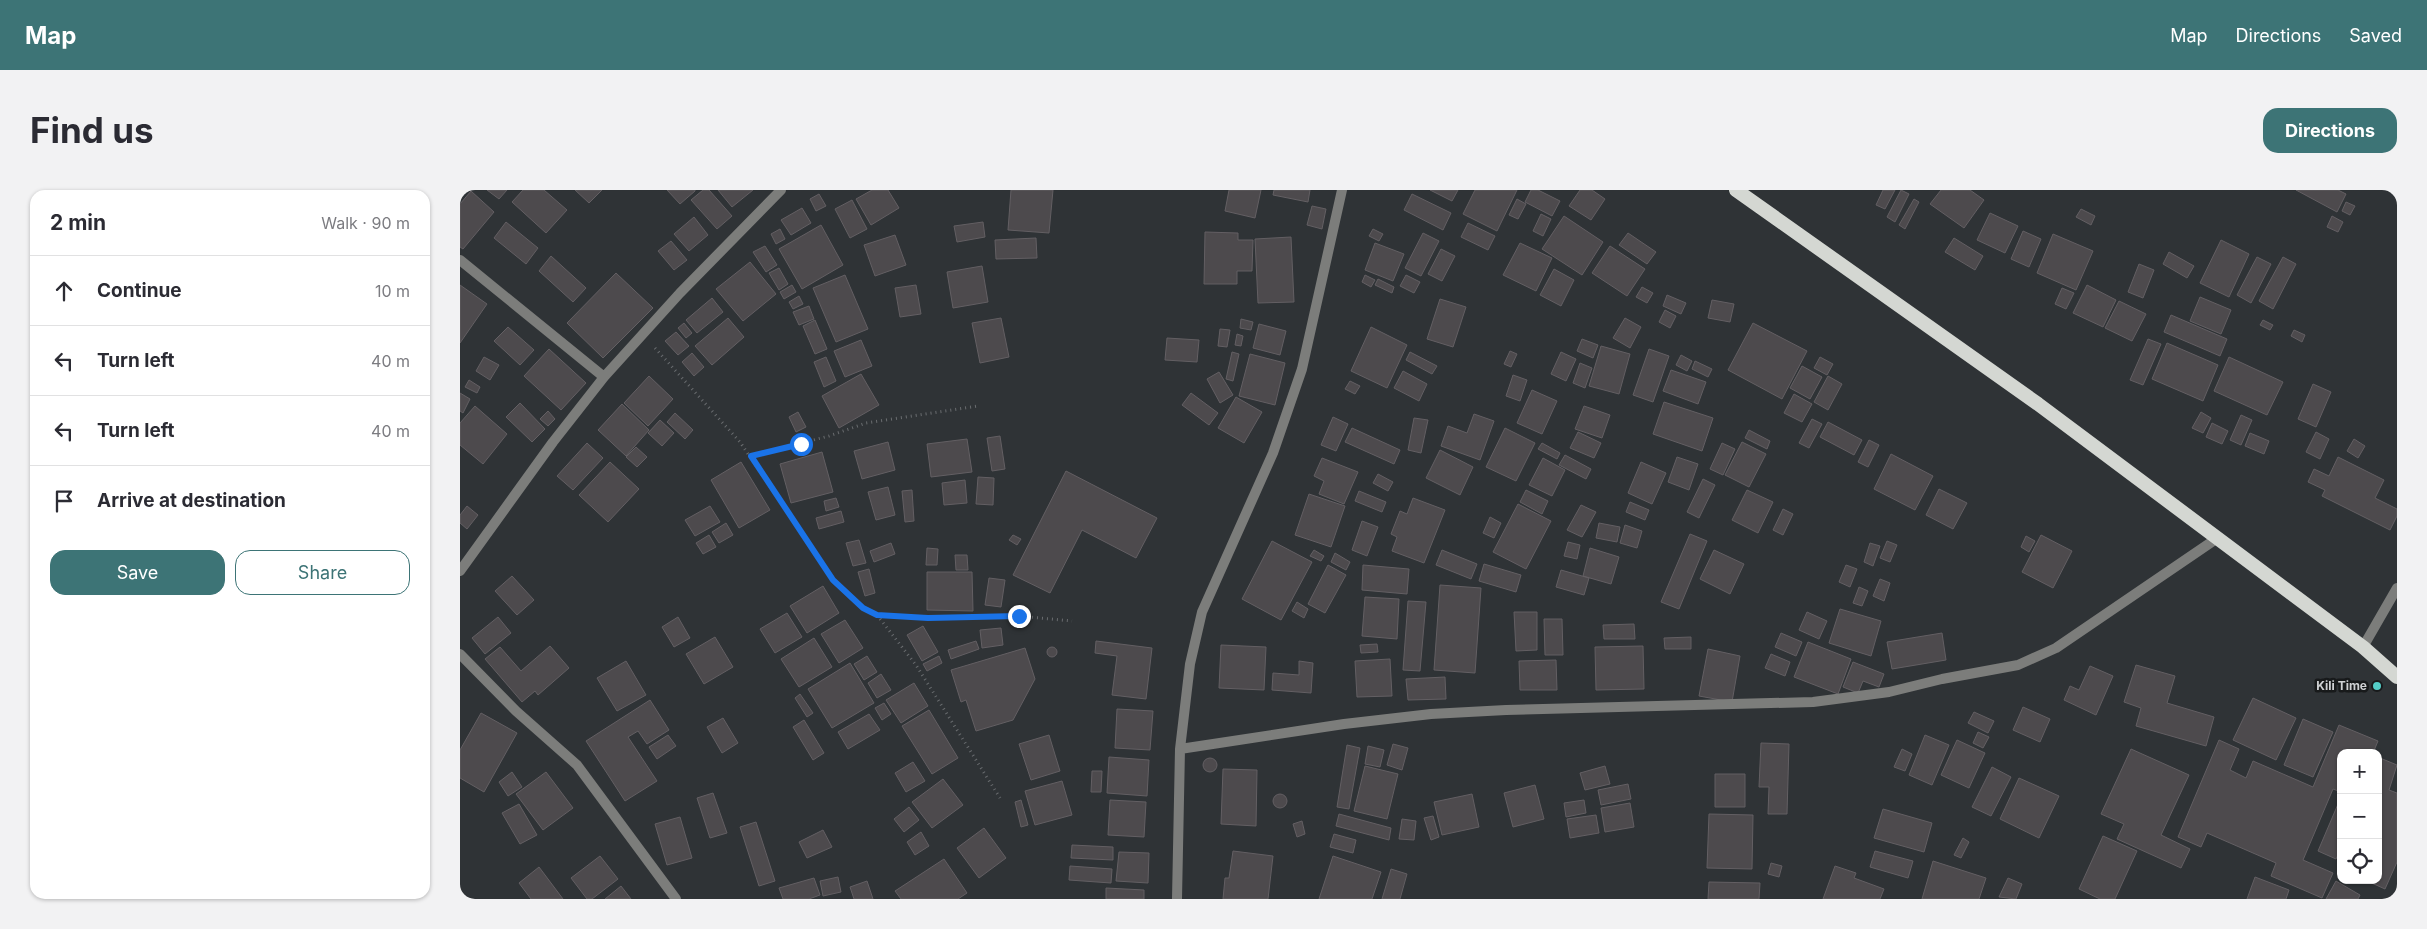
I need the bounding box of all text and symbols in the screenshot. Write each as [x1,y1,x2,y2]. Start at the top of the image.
text: Map [25,21,76,50]
text: Map [2170,25,2208,46]
text: Directions [2236,25,2321,46]
text: Saved [2349,25,2402,46]
button: Directions [2263,108,2397,153]
text: Find us [30,109,154,151]
text: 2 min [50,210,106,235]
text: Walk · 90 m [321,213,410,233]
icon: ahead [50,277,78,305]
text: Continue [97,279,182,302]
text: 10 m [375,281,410,301]
icon: left [50,347,78,375]
text: Turn left [97,349,175,372]
text: 40 m [371,351,410,371]
icon: left [50,417,78,445]
text: Turn left [97,419,175,442]
text: 40 m [371,421,410,441]
route start [790,433,813,456]
icon: arrive [50,487,78,515]
text: Arrive at destination [97,489,286,512]
button: Save [50,550,225,595]
button: Share [235,550,410,595]
route end [1008,605,1031,628]
place label: Kili Time [2316,678,2367,693]
marker: Kili Time [2371,680,2383,692]
map controls [2337,749,2382,884]
button: + [2337,749,2382,794]
button: − [2337,794,2382,839]
button: locate [2337,839,2382,884]

